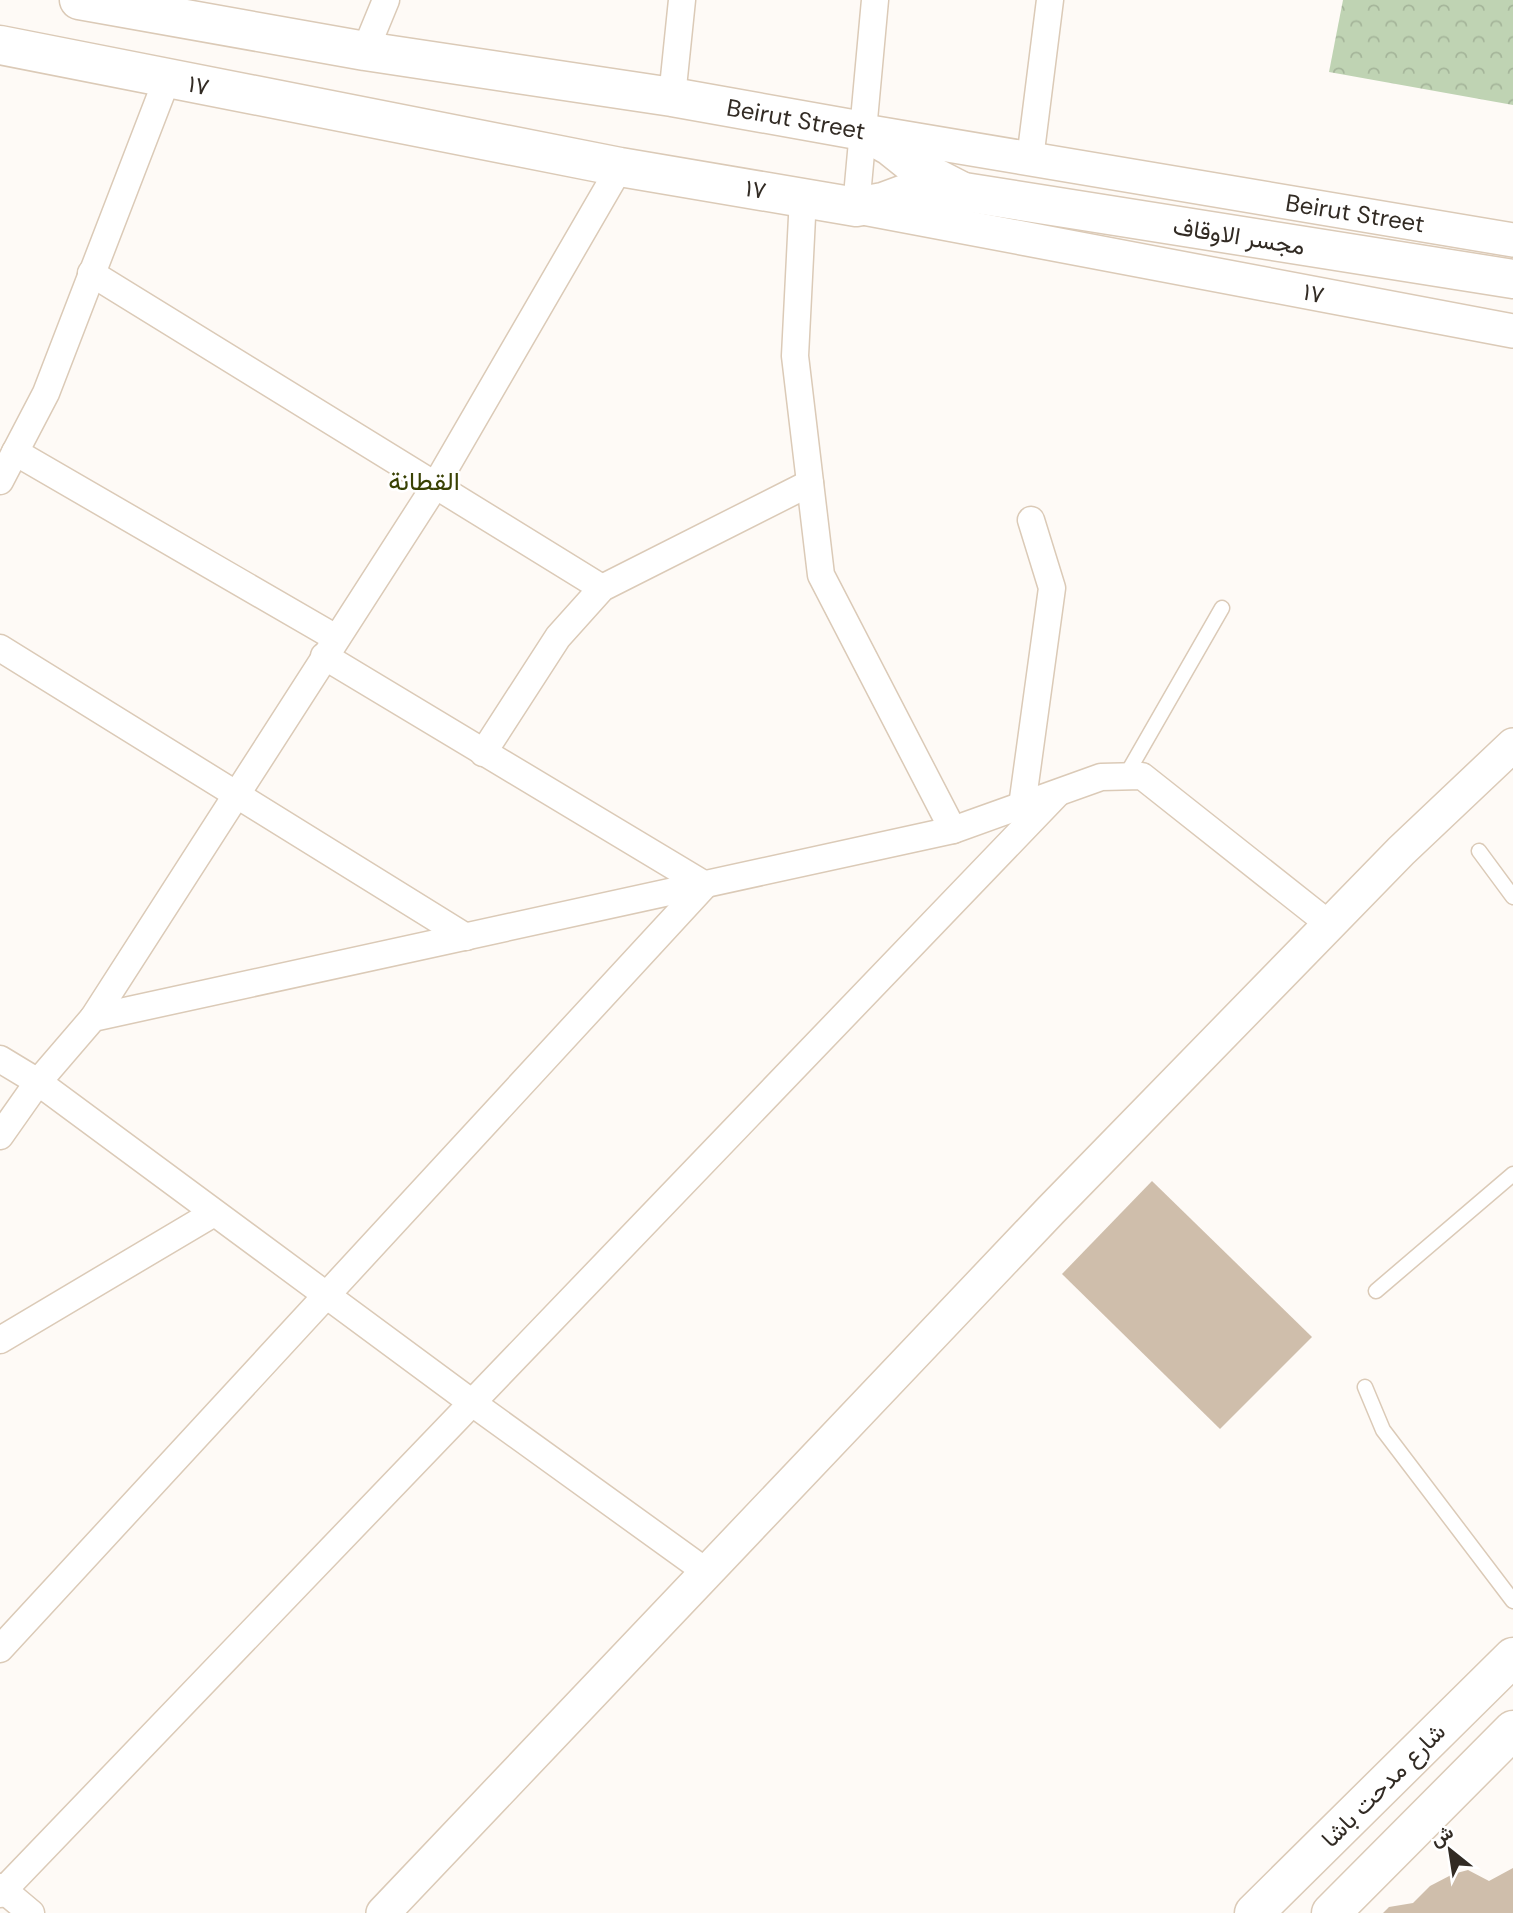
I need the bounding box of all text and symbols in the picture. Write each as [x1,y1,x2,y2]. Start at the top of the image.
street label: ١٧ [186,68,212,102]
street label: Beirut Street [724,92,868,146]
street label: ١٧ [743,172,769,206]
street label: Beirut Street [1283,187,1427,239]
street label: مجسر الاوقاف [1171,210,1307,262]
street label: ١٧ [1301,276,1327,310]
district label: القطانة [388,464,460,498]
street label: شارع مدحت باشا [1315,1717,1451,1853]
north arrow [1415,1815,1485,1885]

